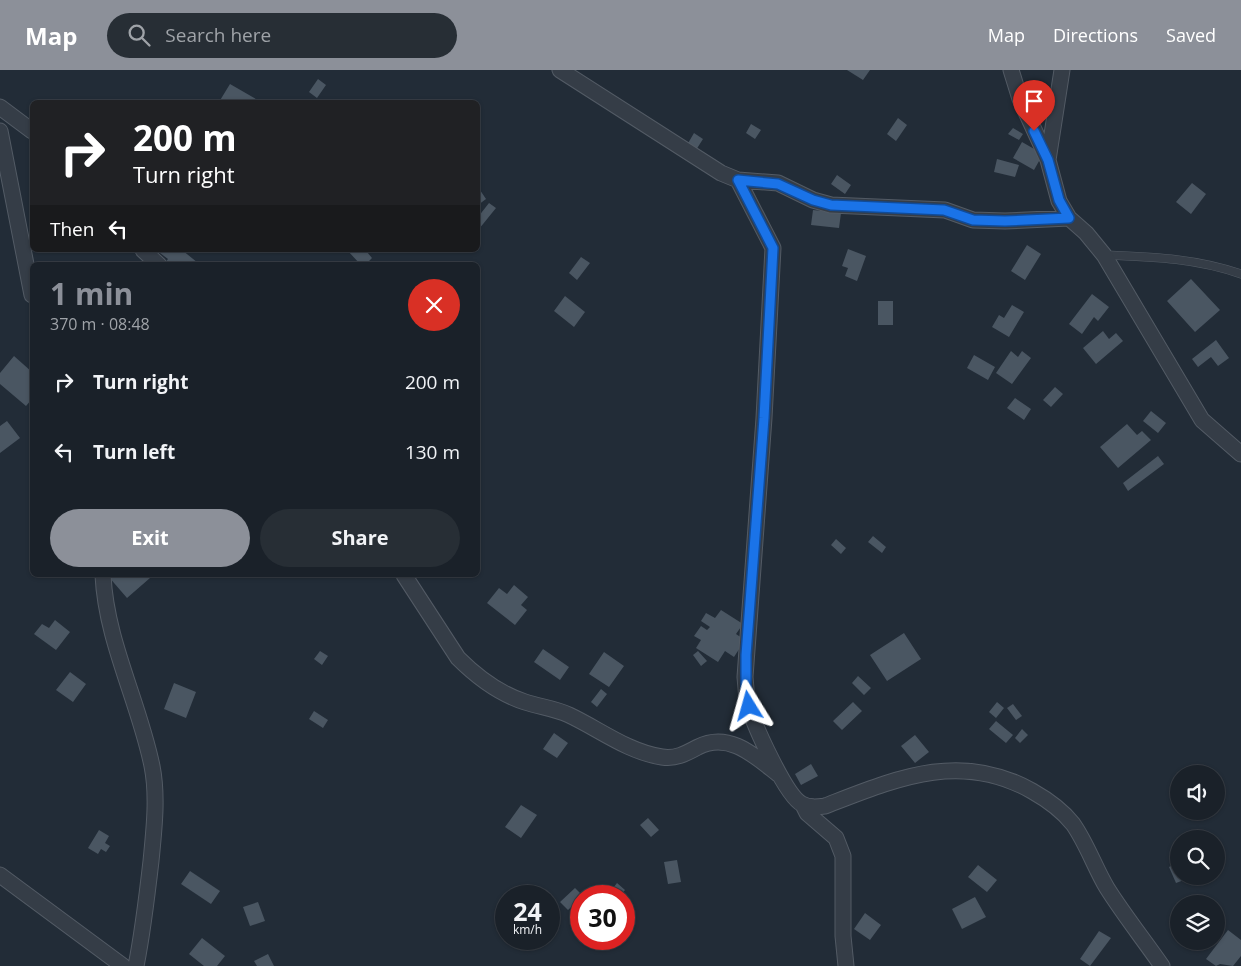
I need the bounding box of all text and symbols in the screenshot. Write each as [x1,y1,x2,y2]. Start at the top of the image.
search box [107,13,457,58]
text: Map [25,19,77,52]
icon: search [125,21,153,49]
text: Search here [165,22,271,48]
text: Map [988,23,1025,47]
text: Directions [1053,23,1138,47]
text: Saved [1166,23,1216,47]
pin [1013,80,1055,131]
icon: arrive [1020,87,1048,115]
text: 200 m [133,114,237,161]
icon: right [50,120,115,185]
text: Turn right [133,159,235,189]
icon: left [104,215,132,243]
text: Then [50,216,94,242]
text: 1 min [50,273,133,314]
button: close [408,279,460,331]
text: 370 m · 08:48 [50,313,150,335]
icon: right [50,368,78,396]
text: Turn right [93,369,188,395]
text: 200 m [405,369,460,395]
icon: left [50,438,78,466]
text: Turn left [93,439,175,465]
text: 130 m [405,439,460,465]
button: Exit [50,509,250,567]
button: Share [260,509,460,567]
position arrow [722,679,774,731]
map controls [1170,765,1225,950]
button: sound [1170,765,1225,820]
button: search [1170,830,1225,885]
speed limit sign: 30 [570,885,635,950]
text: 24 [513,894,542,928]
button: layers [1170,895,1225,950]
text: km/h [513,921,542,938]

